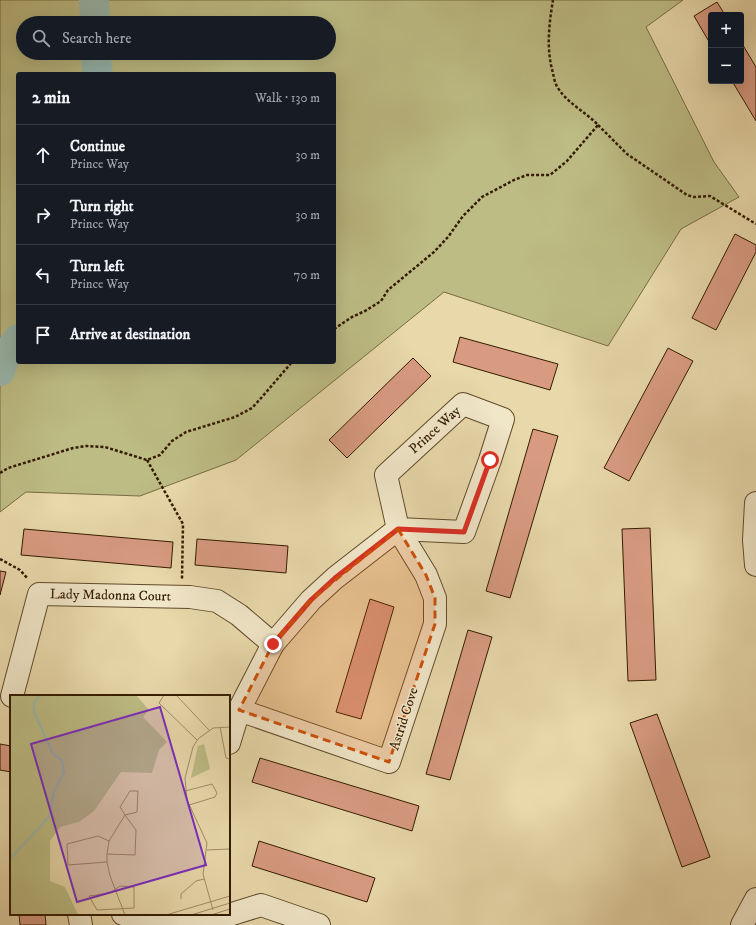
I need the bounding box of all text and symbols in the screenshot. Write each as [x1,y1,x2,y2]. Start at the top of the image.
map controls [708,12,744,84]
button: + [708,12,744,48]
search box [16,16,336,60]
icon: search [30,27,52,49]
text: Search here [62,29,131,48]
button: − [708,48,744,84]
text: 2 min [32,87,70,109]
text: Walk · 130 m [255,90,320,106]
text: Continue [70,137,125,156]
icon: ahead [32,144,54,166]
text: 30 m [296,147,320,163]
text: Prince Way [70,156,129,172]
text: Turn right [70,197,133,216]
icon: right [32,204,54,226]
text: 30 m [296,207,320,223]
text: Prince Way [70,216,129,232]
text: Turn left [70,257,124,276]
icon: left [32,264,54,286]
text: 70 m [294,267,320,283]
text: Prince Way [70,276,129,292]
icon: arrive [32,324,54,346]
text: Arrive at destination [70,325,190,344]
street label: Prince Way [405,402,465,458]
route start [481,451,499,469]
street label: Lady Madonna Court [50,585,172,606]
route end [264,635,282,653]
street label: Astrid Cove [385,685,423,753]
inset map [10,695,230,915]

